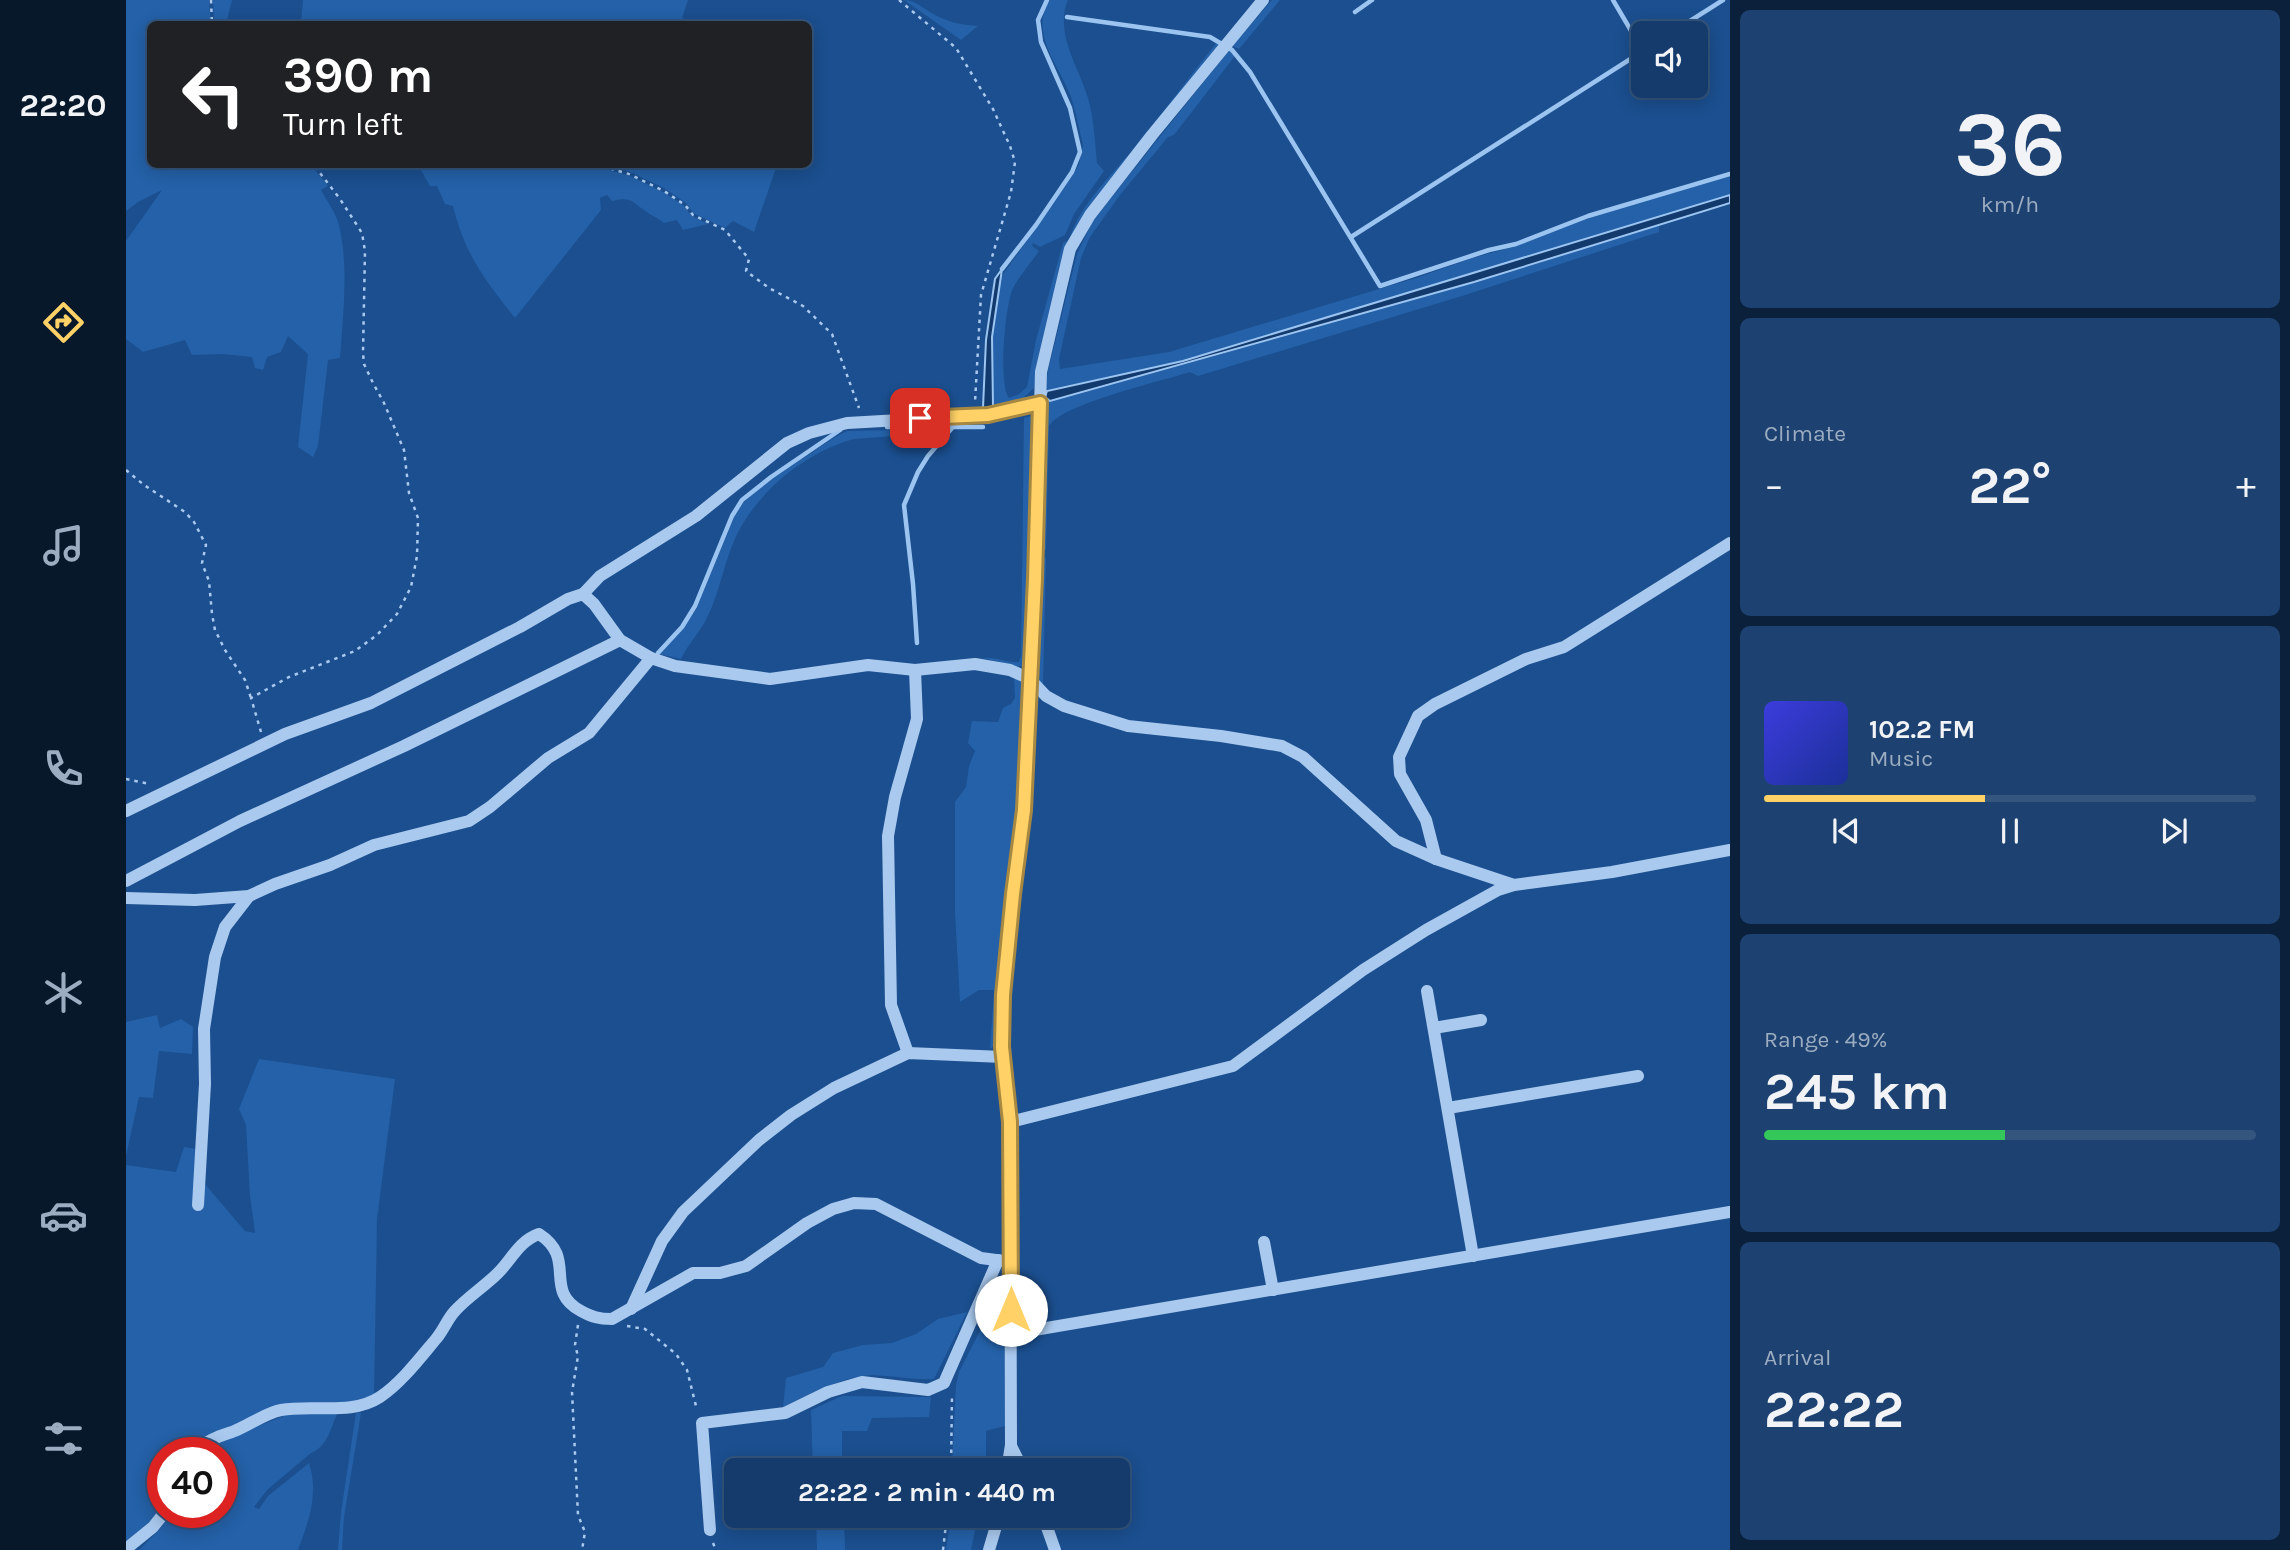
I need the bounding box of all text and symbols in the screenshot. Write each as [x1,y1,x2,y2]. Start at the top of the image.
map controls [1631,21,1708,98]
button: sound [1631,21,1708,98]
text: 390 m [283,47,433,104]
icon: left [168,49,259,140]
text: 22:20 [20,87,106,124]
text: 36 [1954,92,2066,198]
text: Turn left [283,106,403,143]
text: km/h [1981,191,2039,218]
icon: directions [39,298,88,347]
pin [890,388,950,448]
icon: arrive [901,399,939,437]
text: Climate [1764,420,1846,447]
text: 22° [1968,455,2052,516]
text: − [1764,463,1784,508]
text: + [2236,463,2256,508]
icon: music [39,521,88,570]
text: 102.2 FM [1869,714,1975,745]
icon: phone [39,744,88,793]
text: Music [1869,745,1933,772]
icon: previous [1827,812,1865,850]
icon: pause [1991,812,2029,850]
icon: next [2155,812,2193,850]
icon: climate [39,968,88,1017]
text: Range · 49% [1764,1026,1887,1053]
text: 245 km [1764,1061,1950,1122]
icon: car [39,1191,88,1240]
position arrow [974,1273,1048,1347]
text: Arrival [1764,1344,1831,1371]
text: 22:22 [1764,1379,1904,1440]
icon: filters [39,1414,88,1463]
speed limit sign: 40 [147,1437,238,1528]
text: 22:22 · 2 min · 440 m [798,1477,1056,1508]

